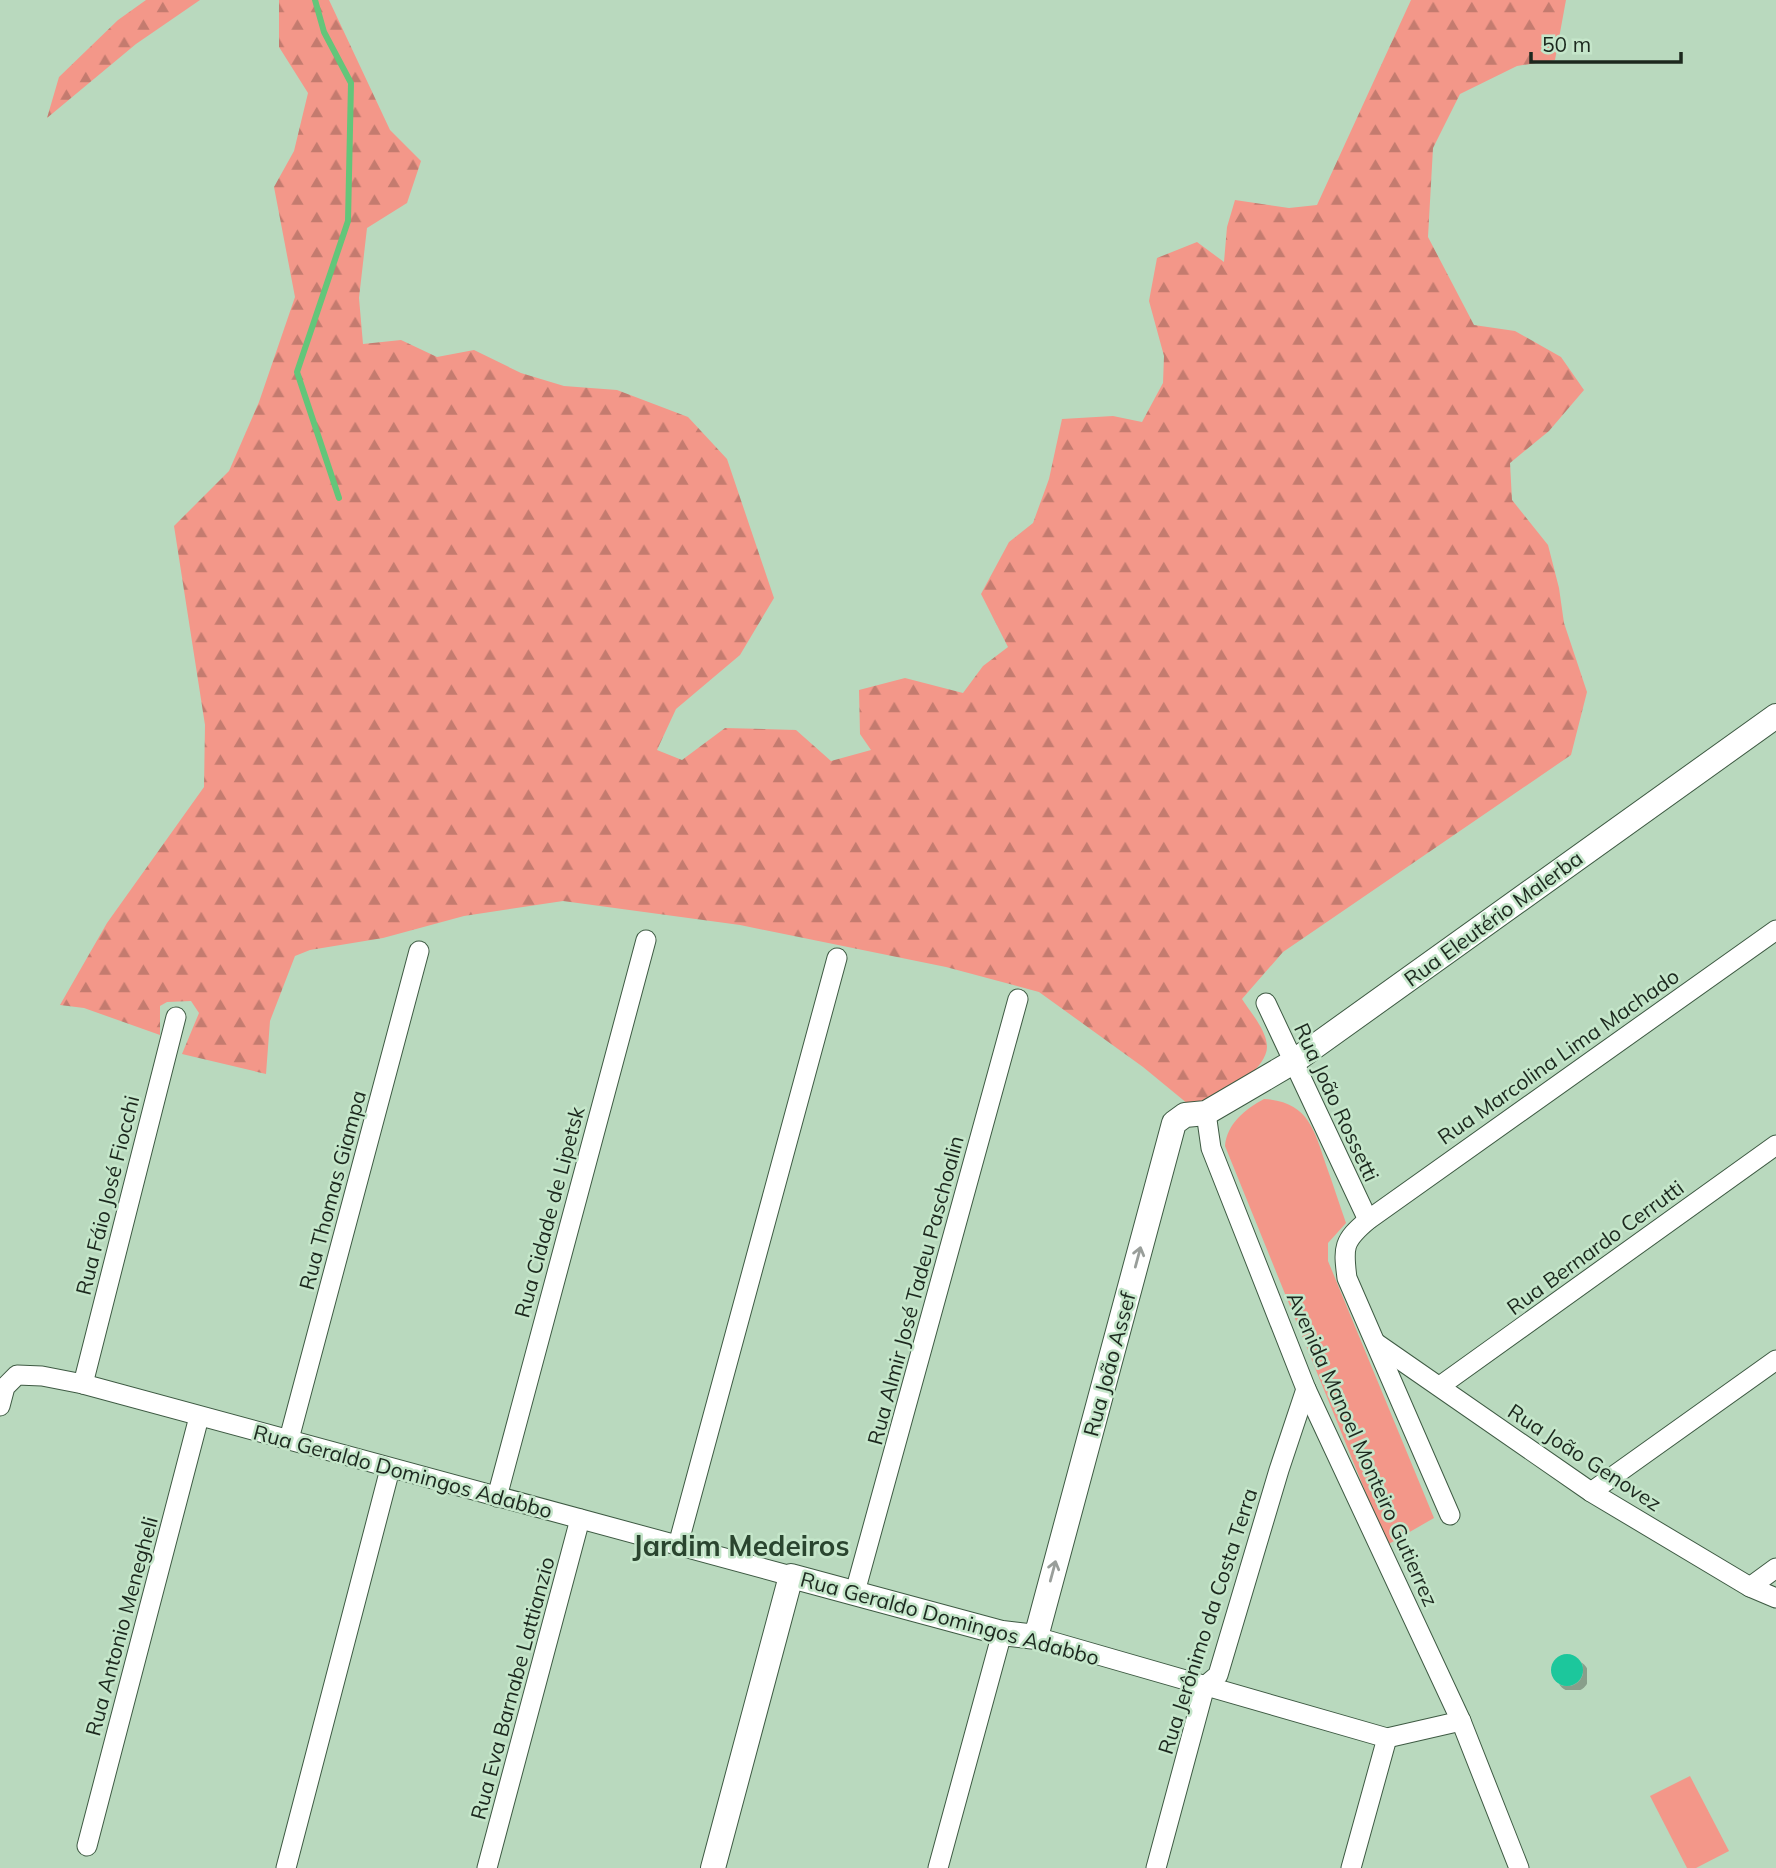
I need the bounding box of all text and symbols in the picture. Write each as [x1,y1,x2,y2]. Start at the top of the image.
scale bar [1531,21,1682,65]
text: 50 m [1542,31,1591,57]
street label: Rua Eleutério Malerba [1399,845,1587,991]
street label: Rua Marcolina Lima Machado [1432,963,1684,1149]
street label: Rua João Rossetti [1289,1019,1385,1185]
street label: Rua Thomas Giampa [293,1088,371,1292]
street label: Rua Fáio José Fiocchi [70,1093,144,1297]
street label: Rua Cidade de Lipetsk [508,1103,590,1320]
street label: Rua Almir José Tadeu Paschoalin [861,1133,969,1447]
street label: Rua Bernardo Cerrutti [1501,1174,1689,1320]
one-way arrow [1132,1246,1145,1269]
street label: Rua João Assef [1077,1288,1141,1439]
street label: Avenida Manoel Monteiro Gutierrez [1282,1288,1444,1610]
street label: Rua João Genovez [1503,1398,1667,1516]
street label: Rua Geraldo Domingos Adabbo [251,1419,555,1523]
street label: Rua Jerônimo da Costa Terra [1152,1485,1262,1757]
street label: Rua Antonio Menegheli [79,1513,163,1739]
district label: Jardim Medeiros [633,1528,849,1563]
street label: Rua Eva Barnabe Lattianzio [464,1554,560,1822]
one-way arrow [1048,1560,1061,1582]
street label: Rua Geraldo Domingos Adabbo [798,1566,1102,1670]

